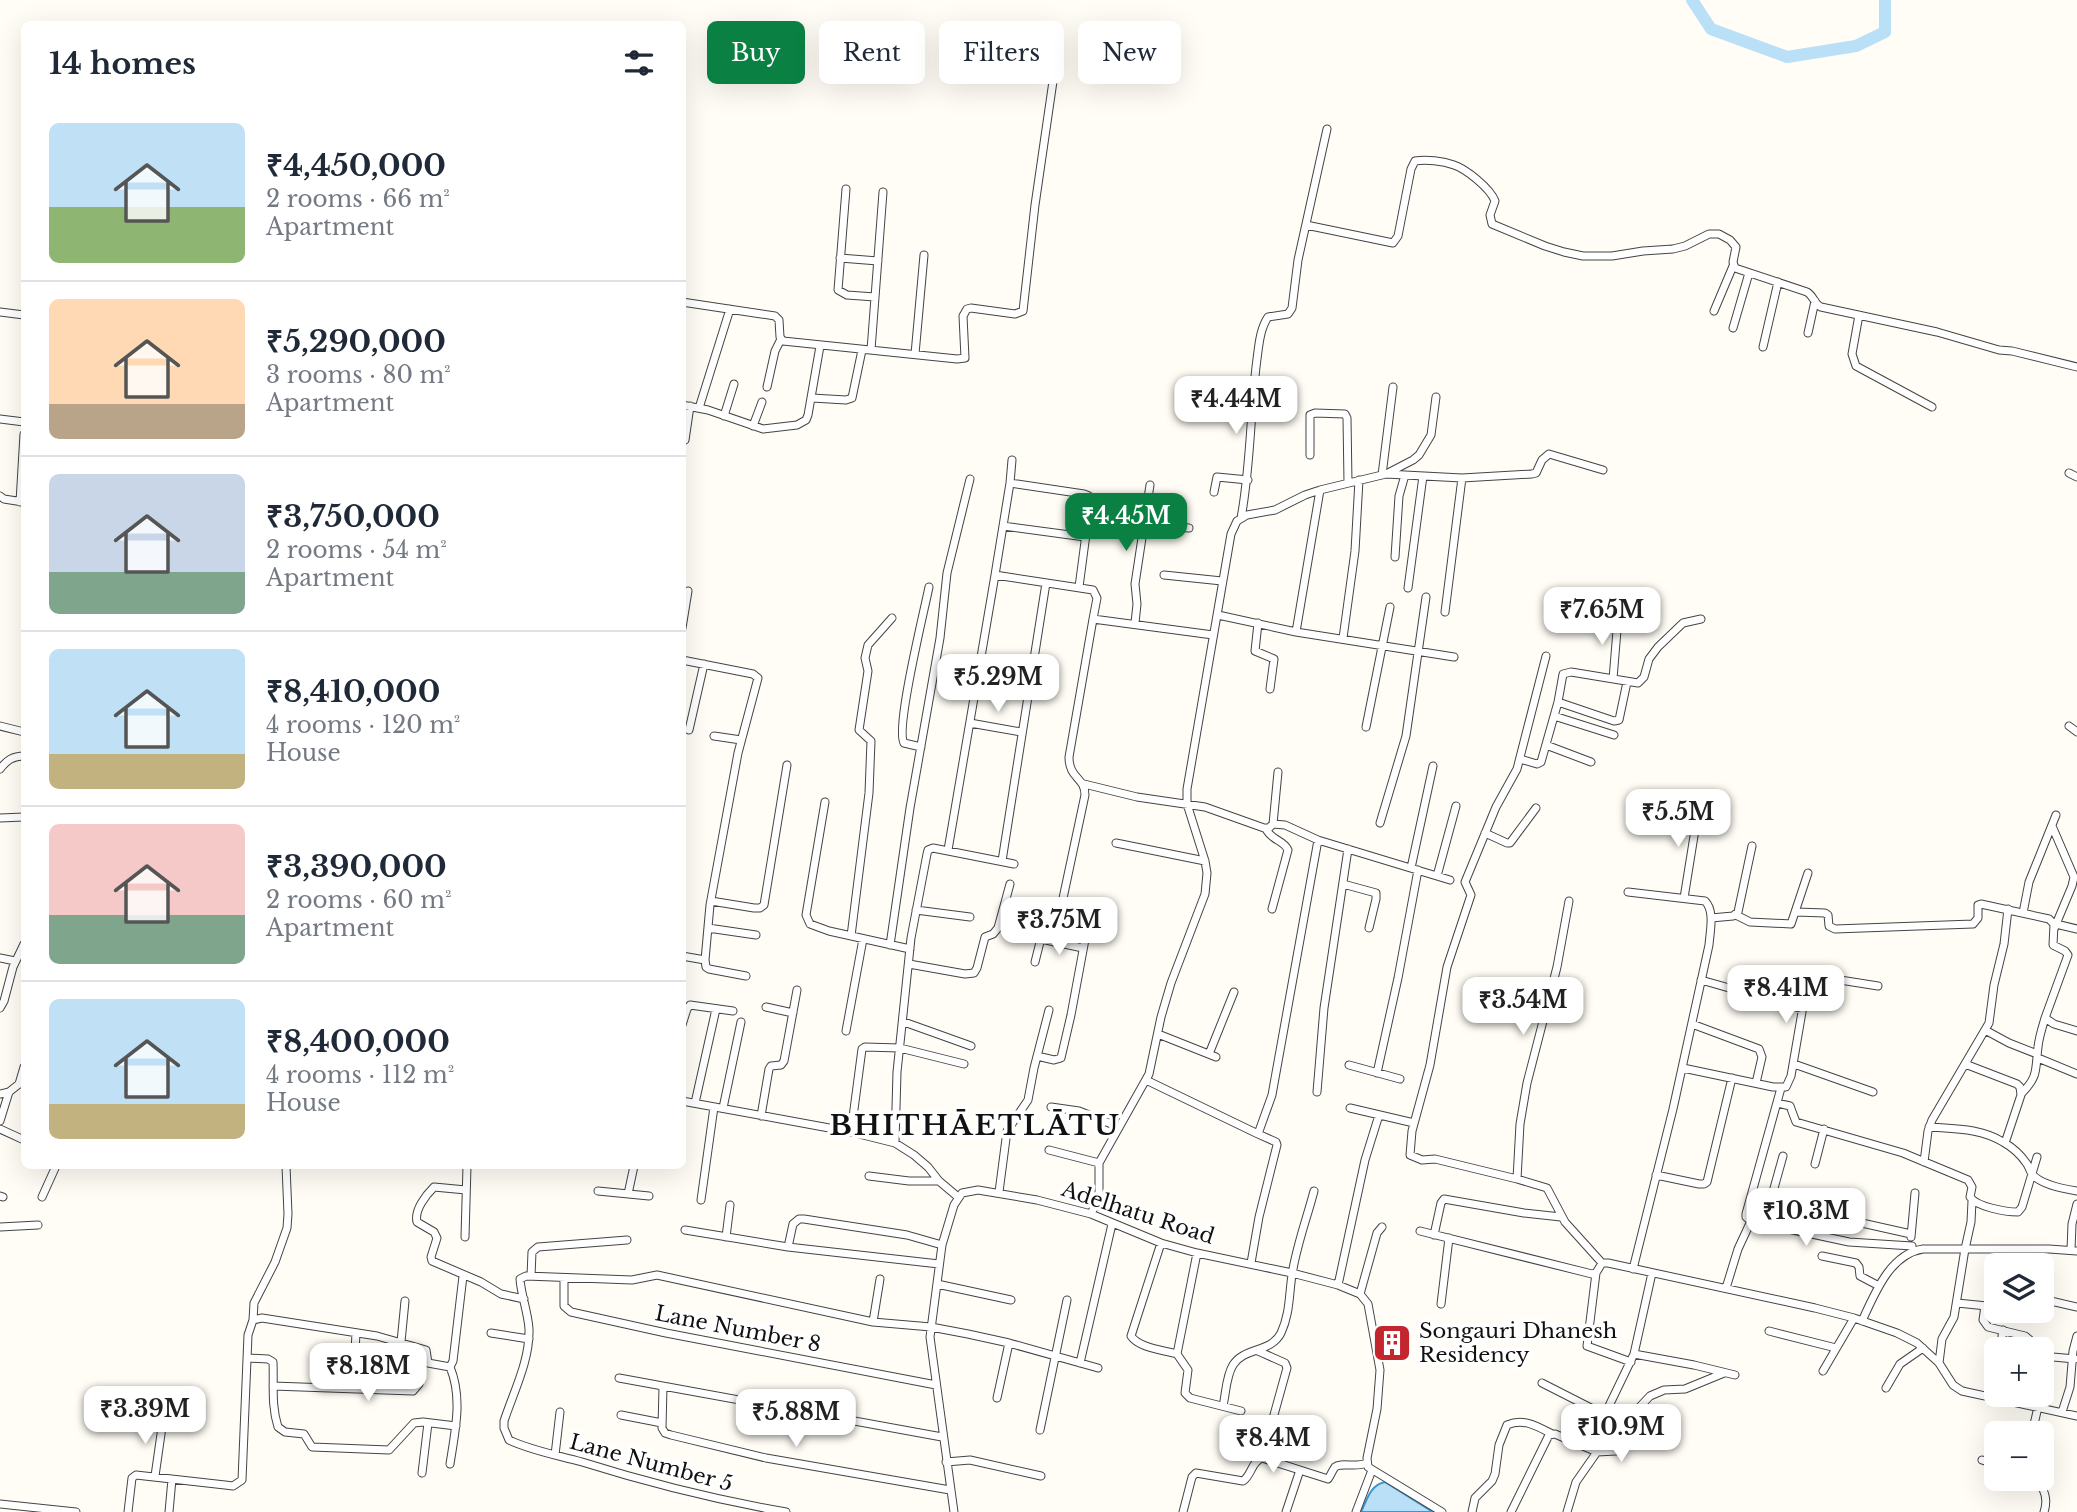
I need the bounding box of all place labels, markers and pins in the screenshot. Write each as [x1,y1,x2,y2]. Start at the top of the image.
pin: ₹4.44M [1179,376,1293,436]
pin: ₹4.45M [1069,494,1183,553]
pin: ₹7.65M [1545,588,1659,647]
pin: ₹5.29M [941,654,1055,714]
pin: ₹5.5M [1629,790,1727,849]
pin: ₹3.75M [1002,898,1116,957]
pin: ₹8.41M [1729,965,1843,1025]
pin: ₹3.54M [1466,978,1580,1037]
pin: ₹10.3M [1749,1188,1863,1248]
place label: Songauri Dhanesh Residency [1419,1318,1617,1368]
building icon: Songauri Dhanesh Residency [1371,1322,1413,1364]
pin: ₹8.18M [311,1344,425,1403]
pin: ₹3.39M [88,1386,202,1446]
pin: ₹5.88M [739,1390,853,1449]
pin: ₹10.9M [1564,1404,1678,1464]
pin: ₹8.4M [1224,1416,1322,1475]

